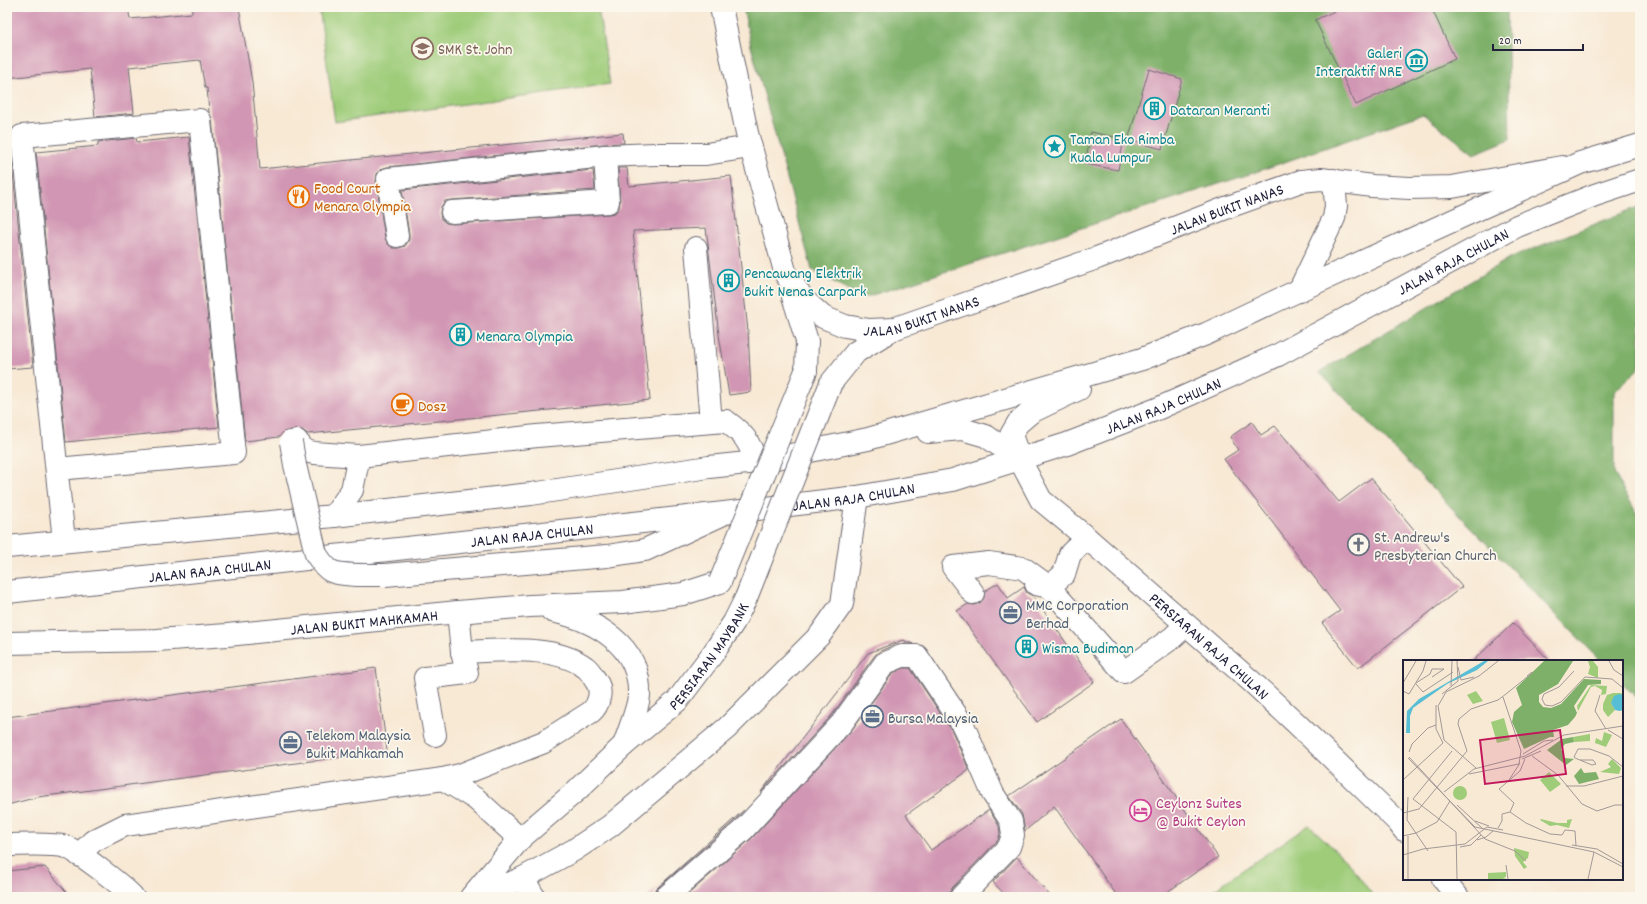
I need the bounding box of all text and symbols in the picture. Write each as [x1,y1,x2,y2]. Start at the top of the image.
scale bar [1493,26,1583,52]
text: 20 m [1499,33,1522,50]
school or university icon: SMK St. John [410,35,436,61]
place label: SMK St. John [438,39,512,62]
place label: Galeri Interaktif NRE [1316,43,1403,84]
museum icon: Galeri Interaktif NRE [1404,48,1430,74]
building icon: Dataran Meranti [1142,96,1168,122]
place label: Dataran Meranti [1170,100,1270,123]
place label: Taman Eko Rimba Kuala Lumpur [1070,129,1175,170]
place icon: Taman Eko Rimba Kuala Lumpur [1041,134,1067,160]
place label: Food Court Menara Olympia [314,178,411,219]
street label: JALAN BUKIT NANAS [1167,179,1287,243]
restaurant icon: Food Court Menara Olympia [286,183,312,209]
street label: JALAN RAJA CHULAN [1394,223,1514,302]
place label: Pencawang Elektrik Bukit Nenas Carpark [744,263,867,304]
building icon: Pencawang Elektrik Bukit Nenas Carpark [715,268,741,294]
street label: JALAN BUKIT NANAS [862,291,983,344]
building icon: Menara Olympia [447,322,473,348]
place label: Menara Olympia [476,326,573,349]
street label: JALAN RAJA CHULAN [1103,373,1226,442]
cafe icon: Dosz [389,392,415,418]
place label: Dosz [418,396,446,419]
street label: JALAN RAJA CHULAN [791,478,917,519]
street label: JALAN RAJA CHULAN [470,518,595,555]
place label: St. Andrew's Presbyterian Church [1374,527,1497,568]
church icon: St. Andrew's Presbyterian Church [1345,532,1371,558]
street label: JALAN RAJA CHULAN [148,554,273,590]
street label: PERSIARAN RAJA CHULAN [1143,588,1273,706]
place label: MMC Corporation Berhad [1026,595,1129,636]
street label: PERSIARAN MAYBANK [665,599,756,717]
office icon: MMC Corporation Berhad [998,600,1024,626]
street label: JALAN BUKIT MAHKAMAH [290,605,439,643]
building icon: Wisma Budiman [1013,634,1039,660]
place label: Wisma Budiman [1042,638,1134,661]
inset map [1403,660,1623,880]
office icon: Bursa Malaysia [859,704,885,730]
place label: Bursa Malaysia [888,708,979,731]
place label: Telekom Malaysia Bukit Mahkamah [306,725,411,766]
office icon: Telekom Malaysia Bukit Mahkamah [278,730,304,756]
place label: Ceylonz Suites @ Bukit Ceylon [1156,793,1246,834]
hotel icon: Ceylonz Suites @ Bukit Ceylon [1127,798,1153,824]

